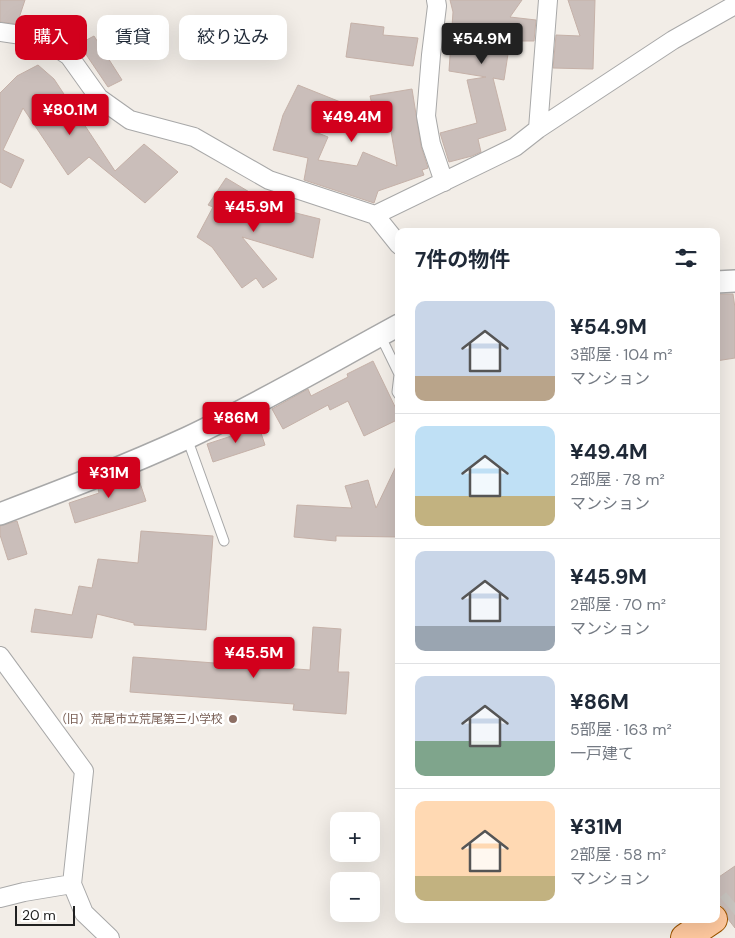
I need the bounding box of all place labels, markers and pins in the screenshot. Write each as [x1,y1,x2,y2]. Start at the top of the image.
pin: ¥54.9M [441,22,523,65]
pin: ¥80.1M [29,94,111,136]
pin: ¥49.4M [311,100,393,143]
pin: ¥45.9M [213,190,295,233]
pin: ¥86M [206,402,266,444]
pin: ¥31M [79,456,139,499]
pin: ¥45.5M [213,636,295,679]
place label: （旧）荒尾市立荒尾第三小学校 [55,711,223,727]
marker: （旧）荒尾市立荒尾第三小学校 [227,713,239,725]

